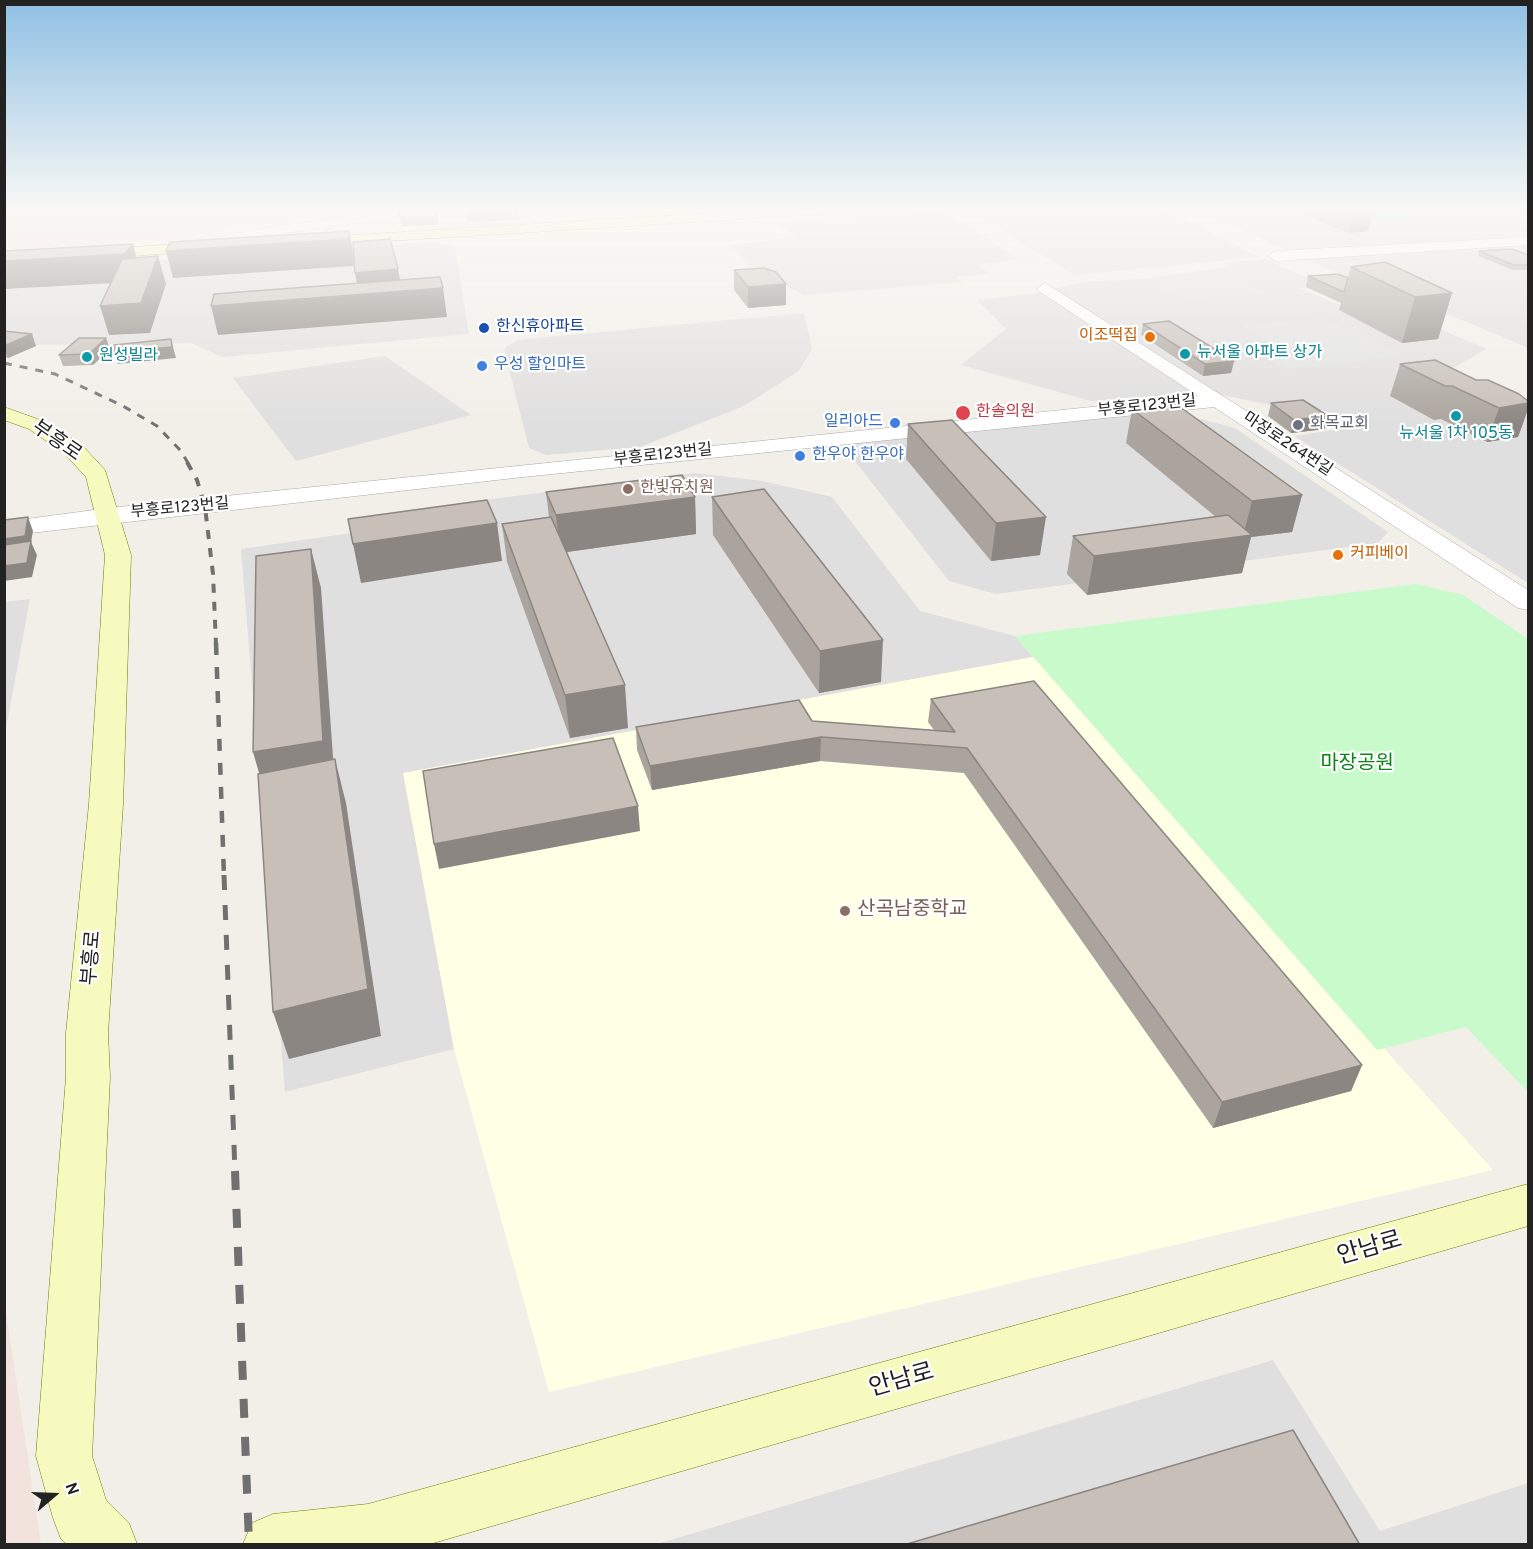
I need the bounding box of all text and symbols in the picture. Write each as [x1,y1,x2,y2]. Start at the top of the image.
place label: 한신휴아파트 [496,318,584,338]
marker: 한신휴아파트 [477,321,491,335]
place label: 이조떡집 [1079,327,1138,347]
marker: 이조떡집 [1143,330,1157,344]
place label: 뉴서울 아파트 상가 [1197,344,1322,364]
place label: 원성빌라 [99,347,158,367]
marker: 뉴서울 아파트 상가 [1178,347,1192,361]
marker: 원성빌라 [80,350,94,364]
place label: 우성 할인마트 [494,356,586,376]
marker: 우성 할인마트 [475,359,489,373]
street label: 부흥로123번길 [1097,392,1197,422]
place label: 한솔의원 [976,403,1035,423]
marker: 한솔의원 [954,404,972,422]
street label: 마장로264번길 [1239,409,1335,481]
marker: 뉴서울 1차 105동 [1449,409,1463,423]
place label: 일리아드 [824,413,883,433]
place label: 화목교회 [1310,415,1369,435]
street label: 부흥로 [27,416,85,468]
marker: 일리아드 [888,416,902,430]
marker: 화목교회 [1291,418,1305,432]
place label: 뉴서울 1차 105동 [1399,425,1513,445]
street label: 부흥로123번길 [613,441,713,471]
place label: 한우야 한우야 [812,446,904,466]
marker: 한우야 한우야 [793,449,807,463]
place label: 한빛유치원 [640,479,714,499]
marker: 한빛유치원 [621,482,635,496]
street label: 부흥로123번길 [130,495,230,523]
place label: 커피베이 [1350,545,1409,565]
marker: 커피베이 [1331,548,1345,562]
park label: 마장공원 [1320,753,1394,777]
place label: 산곡남중학교 [857,899,967,923]
marker: 산곡남중학교 [838,904,852,918]
street label: 부흥로 [79,929,107,987]
street label: 안남로 [1334,1227,1406,1273]
street label: 안남로 [866,1359,938,1405]
north arrow [24,1465,84,1525]
text: N [60,1480,82,1498]

